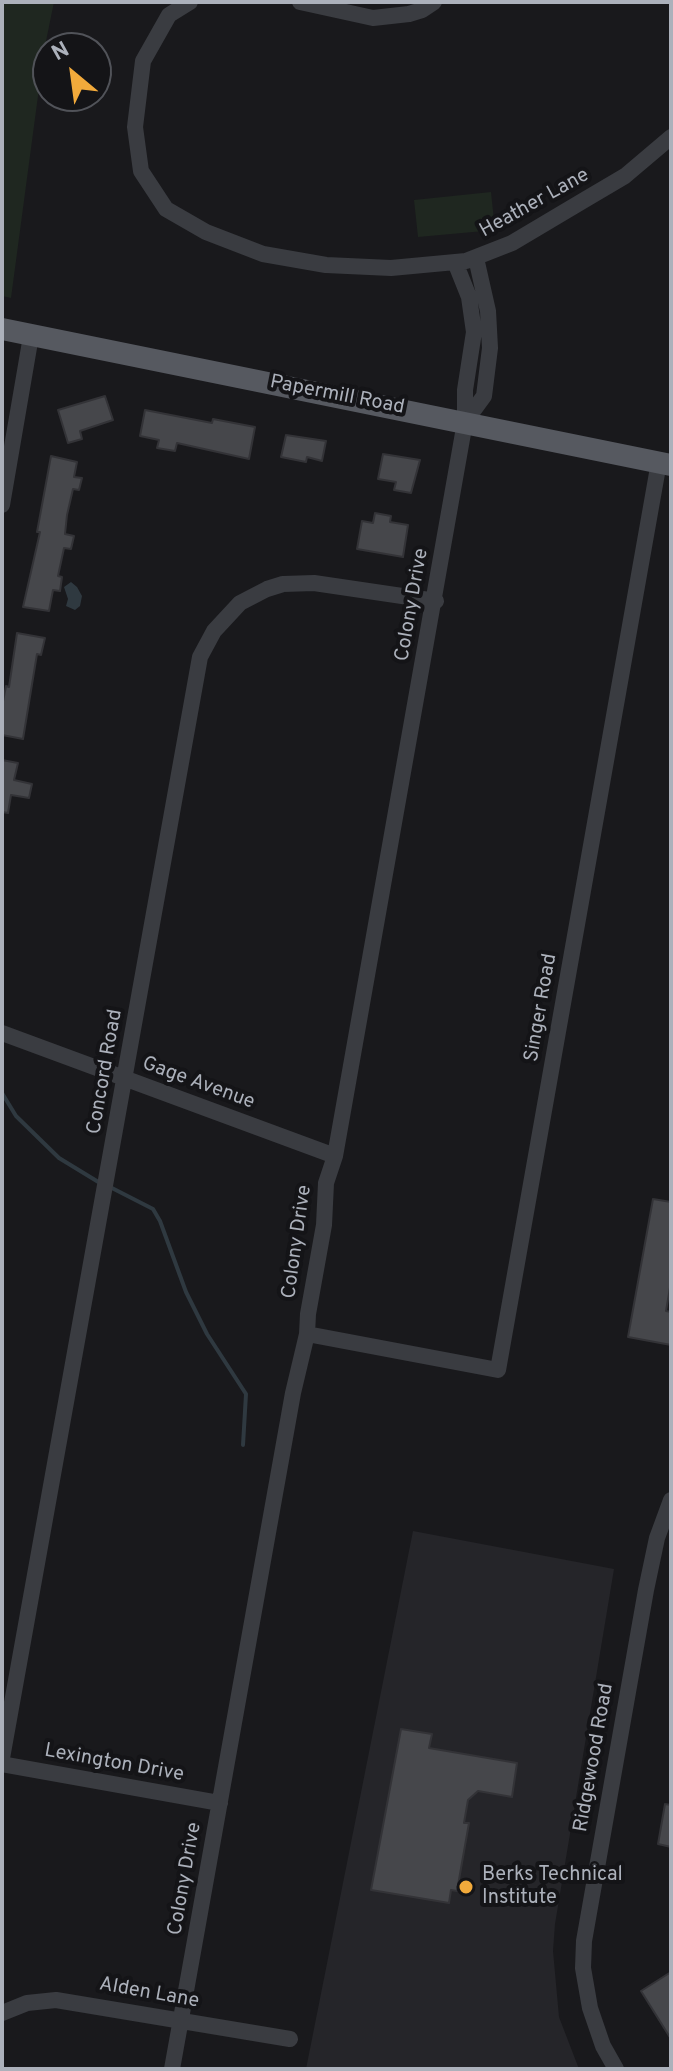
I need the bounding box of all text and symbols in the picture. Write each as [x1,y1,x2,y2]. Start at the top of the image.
north arrow [32,32,112,112]
text: N [48,37,75,68]
street label: Heather Lane [476,164,594,244]
street label: Papermill Road [268,371,406,421]
street label: Colony Drive [391,547,435,663]
street label: Singer Road [521,952,563,1064]
street label: Concord Road [83,1008,129,1136]
street label: Gage Avenue [138,1053,258,1115]
street label: Colony Drive [278,1184,318,1300]
street label: Ridgewood Road [570,1682,620,1834]
street label: Lexington Drive [42,1740,186,1788]
street label: Colony Drive [164,1821,208,1937]
place label: Berks Technical Institute [482,1864,623,1911]
marker: Berks Technical Institute [457,1878,475,1896]
street label: Alden Lane [97,1973,201,2015]

